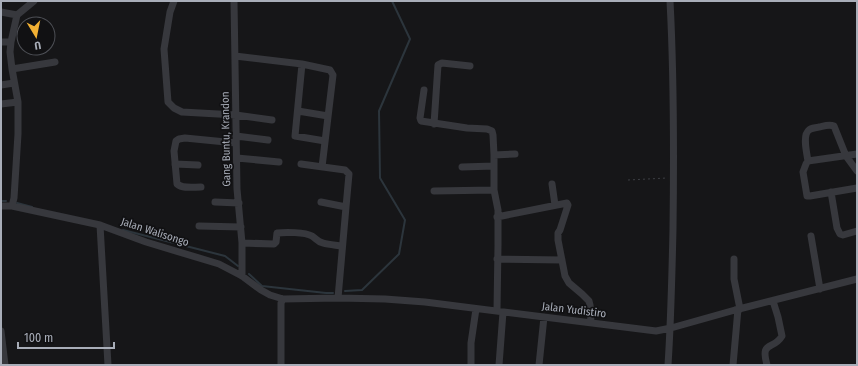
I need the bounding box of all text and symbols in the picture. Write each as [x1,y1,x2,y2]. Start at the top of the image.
north arrow [16,16,56,56]
text: U [33,38,42,52]
street label: Gang Buntu, Krandon [219,91,233,187]
street label: Jalan Walisongo [119,215,191,249]
street label: Jalan Yudistiro [541,300,607,320]
scale bar [18,324,114,350]
text: 100 m [24,331,53,345]

